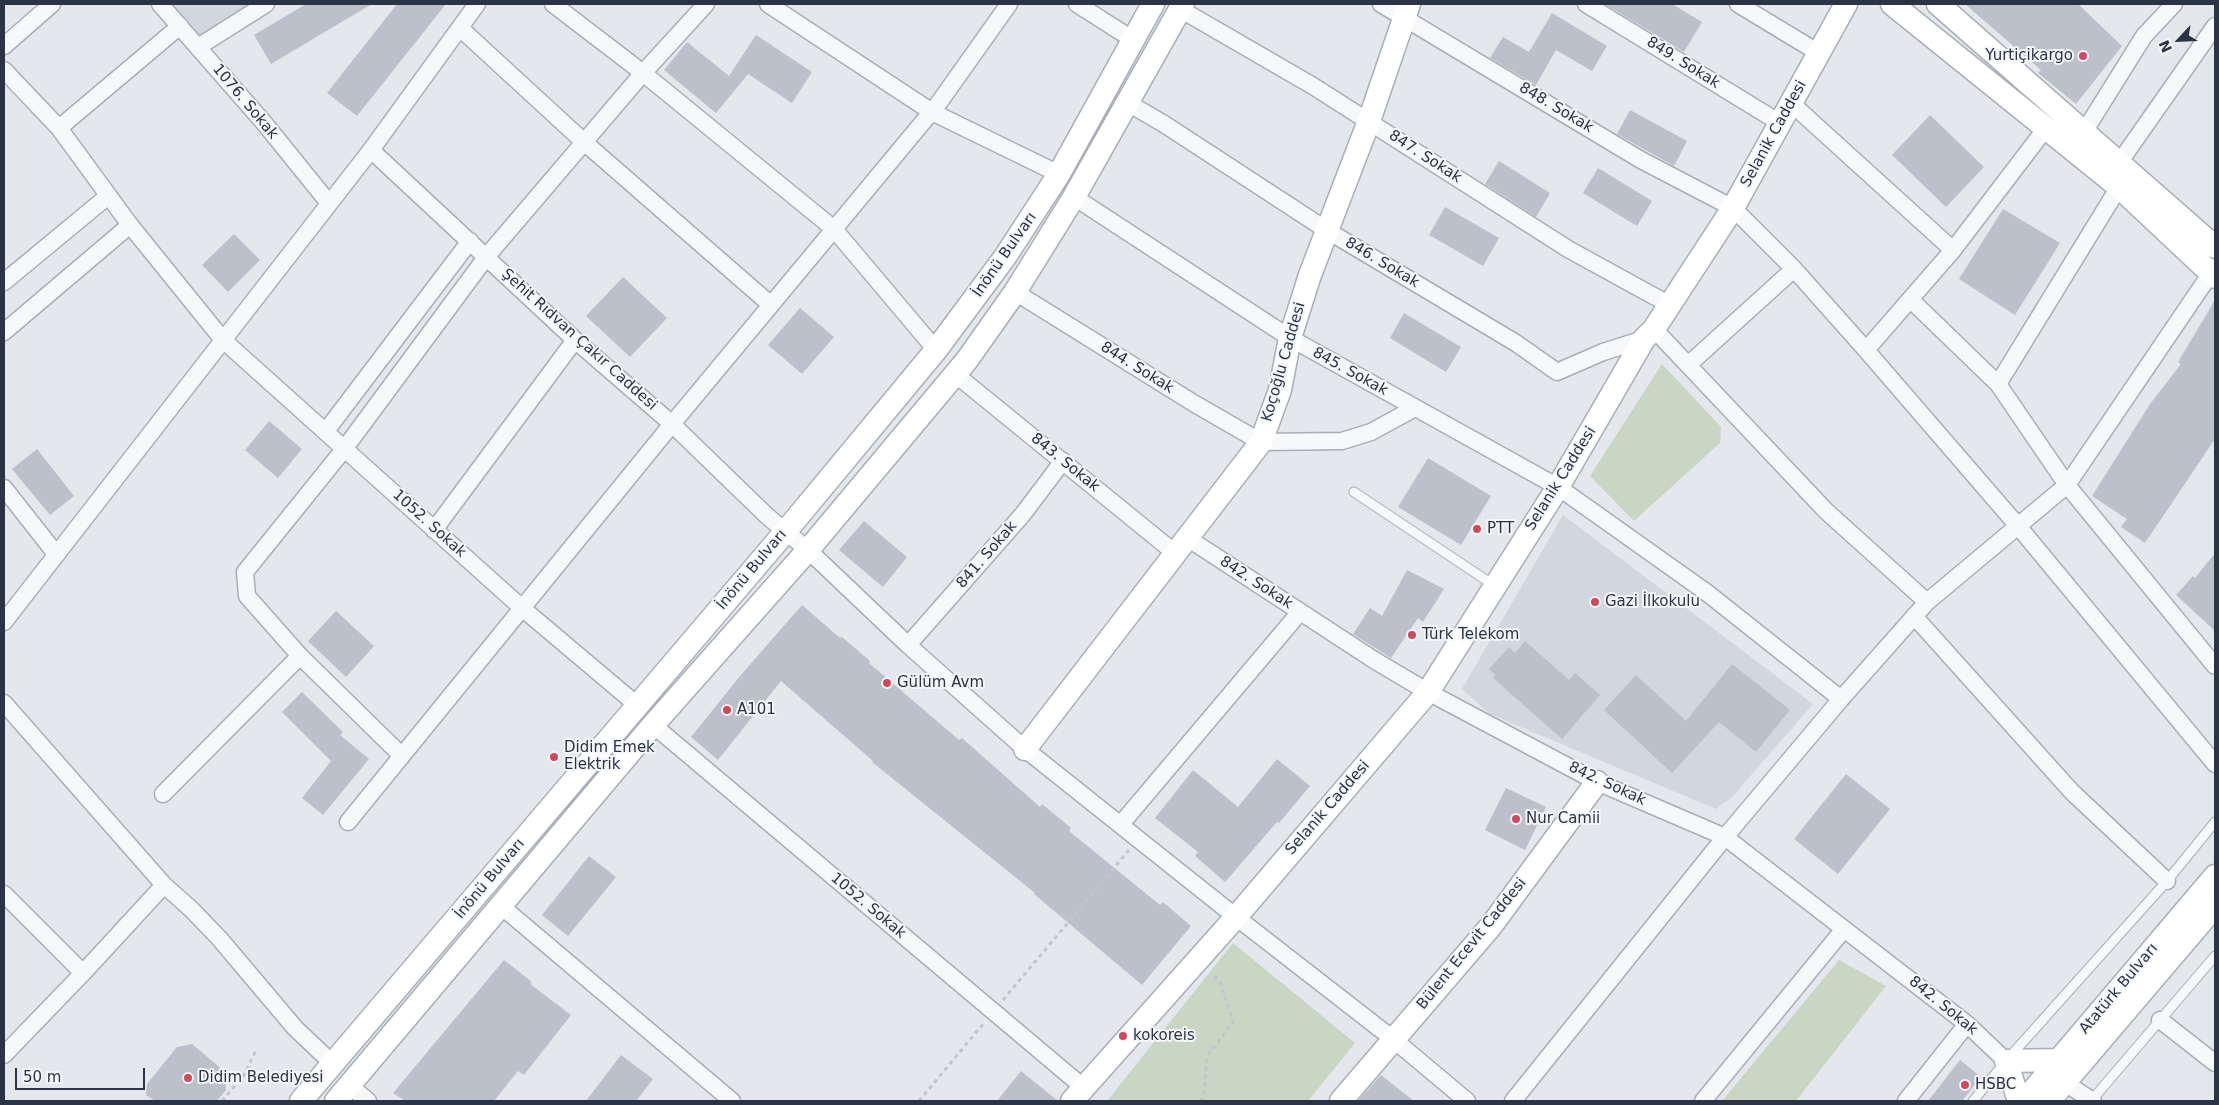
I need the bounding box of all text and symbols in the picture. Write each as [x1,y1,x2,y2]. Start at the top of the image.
north arrow [2154,15,2204,65]
street label: 849. Sokak [1643,33,1723,93]
text: N [2156,38,2175,55]
place label: Yurtiçikargo [1985,47,2073,65]
marker: Yurtiçikargo [2077,50,2089,62]
street label: 1076. Sokak [208,61,282,143]
street label: Selanik Caddesi [1737,78,1811,190]
street label: 848. Sokak [1516,79,1596,137]
street label: 847. Sokak [1385,127,1465,187]
street label: İnönü Bulvarı [969,209,1041,301]
street label: 846. Sokak [1342,234,1422,292]
street label: Şehit Rıdvan Çakır Caddesi [498,265,660,415]
street label: Koçoğlu Caddesi [1258,300,1310,424]
street label: 844. Sokak [1097,338,1177,398]
street label: 845. Sokak [1309,344,1391,400]
street label: Selanik Caddesi [1522,424,1600,534]
street label: 843. Sokak [1027,430,1103,496]
street label: 1052. Sokak [389,486,469,562]
street label: 841. Sokak [953,518,1021,592]
place label: PTT [1487,520,1514,538]
marker: PTT [1471,523,1483,535]
street label: İnönü Bulvarı [713,526,791,614]
street label: 842. Sokak [1216,553,1296,613]
place label: Gazi İlkokulu [1605,593,1700,611]
marker: Gazi İlkokulu [1589,596,1601,608]
place label: Türk Telekom [1422,626,1519,644]
marker: Türk Telekom [1406,629,1418,641]
place label: Gülüm Avm [897,674,984,692]
marker: Gülüm Avm [881,677,893,689]
place label: A101 [737,701,776,719]
marker: A101 [721,704,733,716]
place label: Didim Emek Elektrik [564,739,655,774]
marker: Didim Emek Elektrik [548,751,560,763]
street label: Selanik Caddesi [1282,757,1374,859]
street label: 842. Sokak [1566,758,1648,810]
place label: Nur Camii [1526,810,1600,828]
marker: Nur Camii [1510,813,1522,825]
street label: İnönü Bulvarı [451,835,529,923]
street label: 1052. Sokak [827,869,909,943]
street label: Bülent Ecevit Caddesi [1413,875,1531,1013]
street label: Atatürk Bulvarı [2076,940,2162,1038]
street label: 842. Sokak [1905,973,1981,1039]
place label: kokoreis [1133,1027,1195,1045]
marker: kokoreis [1117,1030,1129,1042]
scale bar [18,1058,148,1090]
text: 50 m [23,1068,61,1086]
place label: Didim Belediyesi [198,1069,323,1087]
marker: Didim Belediyesi [182,1072,194,1084]
place label: HSBC [1975,1076,2016,1094]
marker: HSBC [1959,1079,1971,1091]

